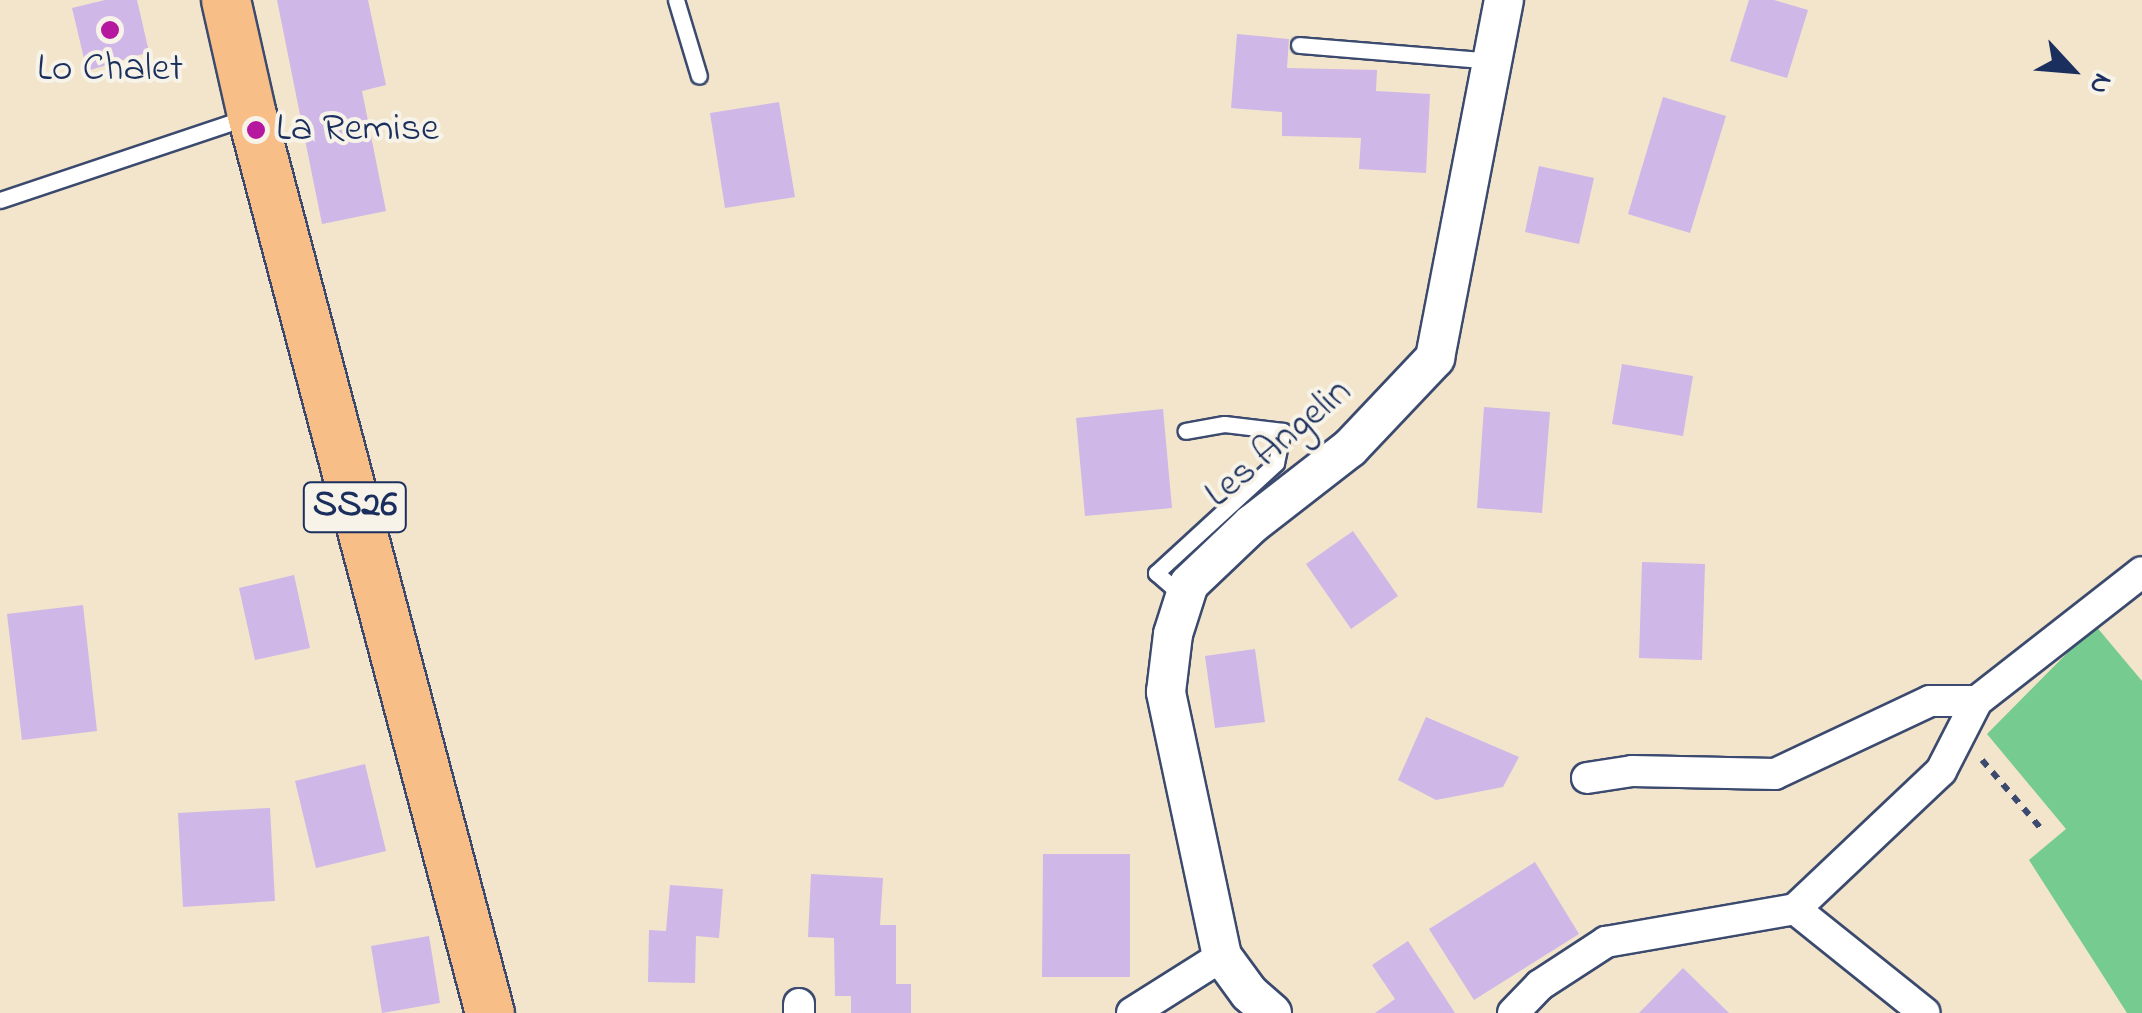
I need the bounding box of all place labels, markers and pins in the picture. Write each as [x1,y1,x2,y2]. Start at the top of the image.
marker: Lo Chalet [99,19,121,41]
place label: Lo Chalet [37,46,183,94]
place label: La Remise [276,106,439,154]
marker: La Remise [245,119,267,141]

